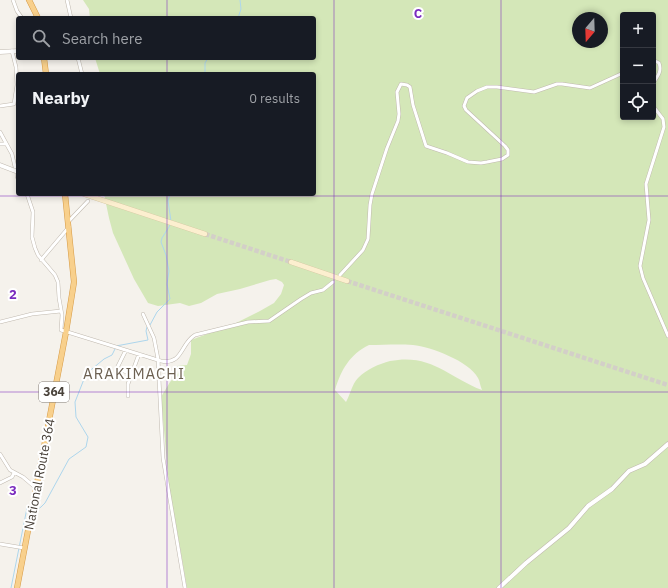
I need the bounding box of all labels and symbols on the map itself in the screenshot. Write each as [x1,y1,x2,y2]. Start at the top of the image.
text: C [414,5,423,22]
north arrow [572,12,608,48]
text: 2 [9,286,17,303]
district label: ARAKIMACHI [83,364,185,383]
road number: 364 [39,382,69,402]
street label: National Route 364 [20,417,59,531]
text: 3 [9,482,17,499]

